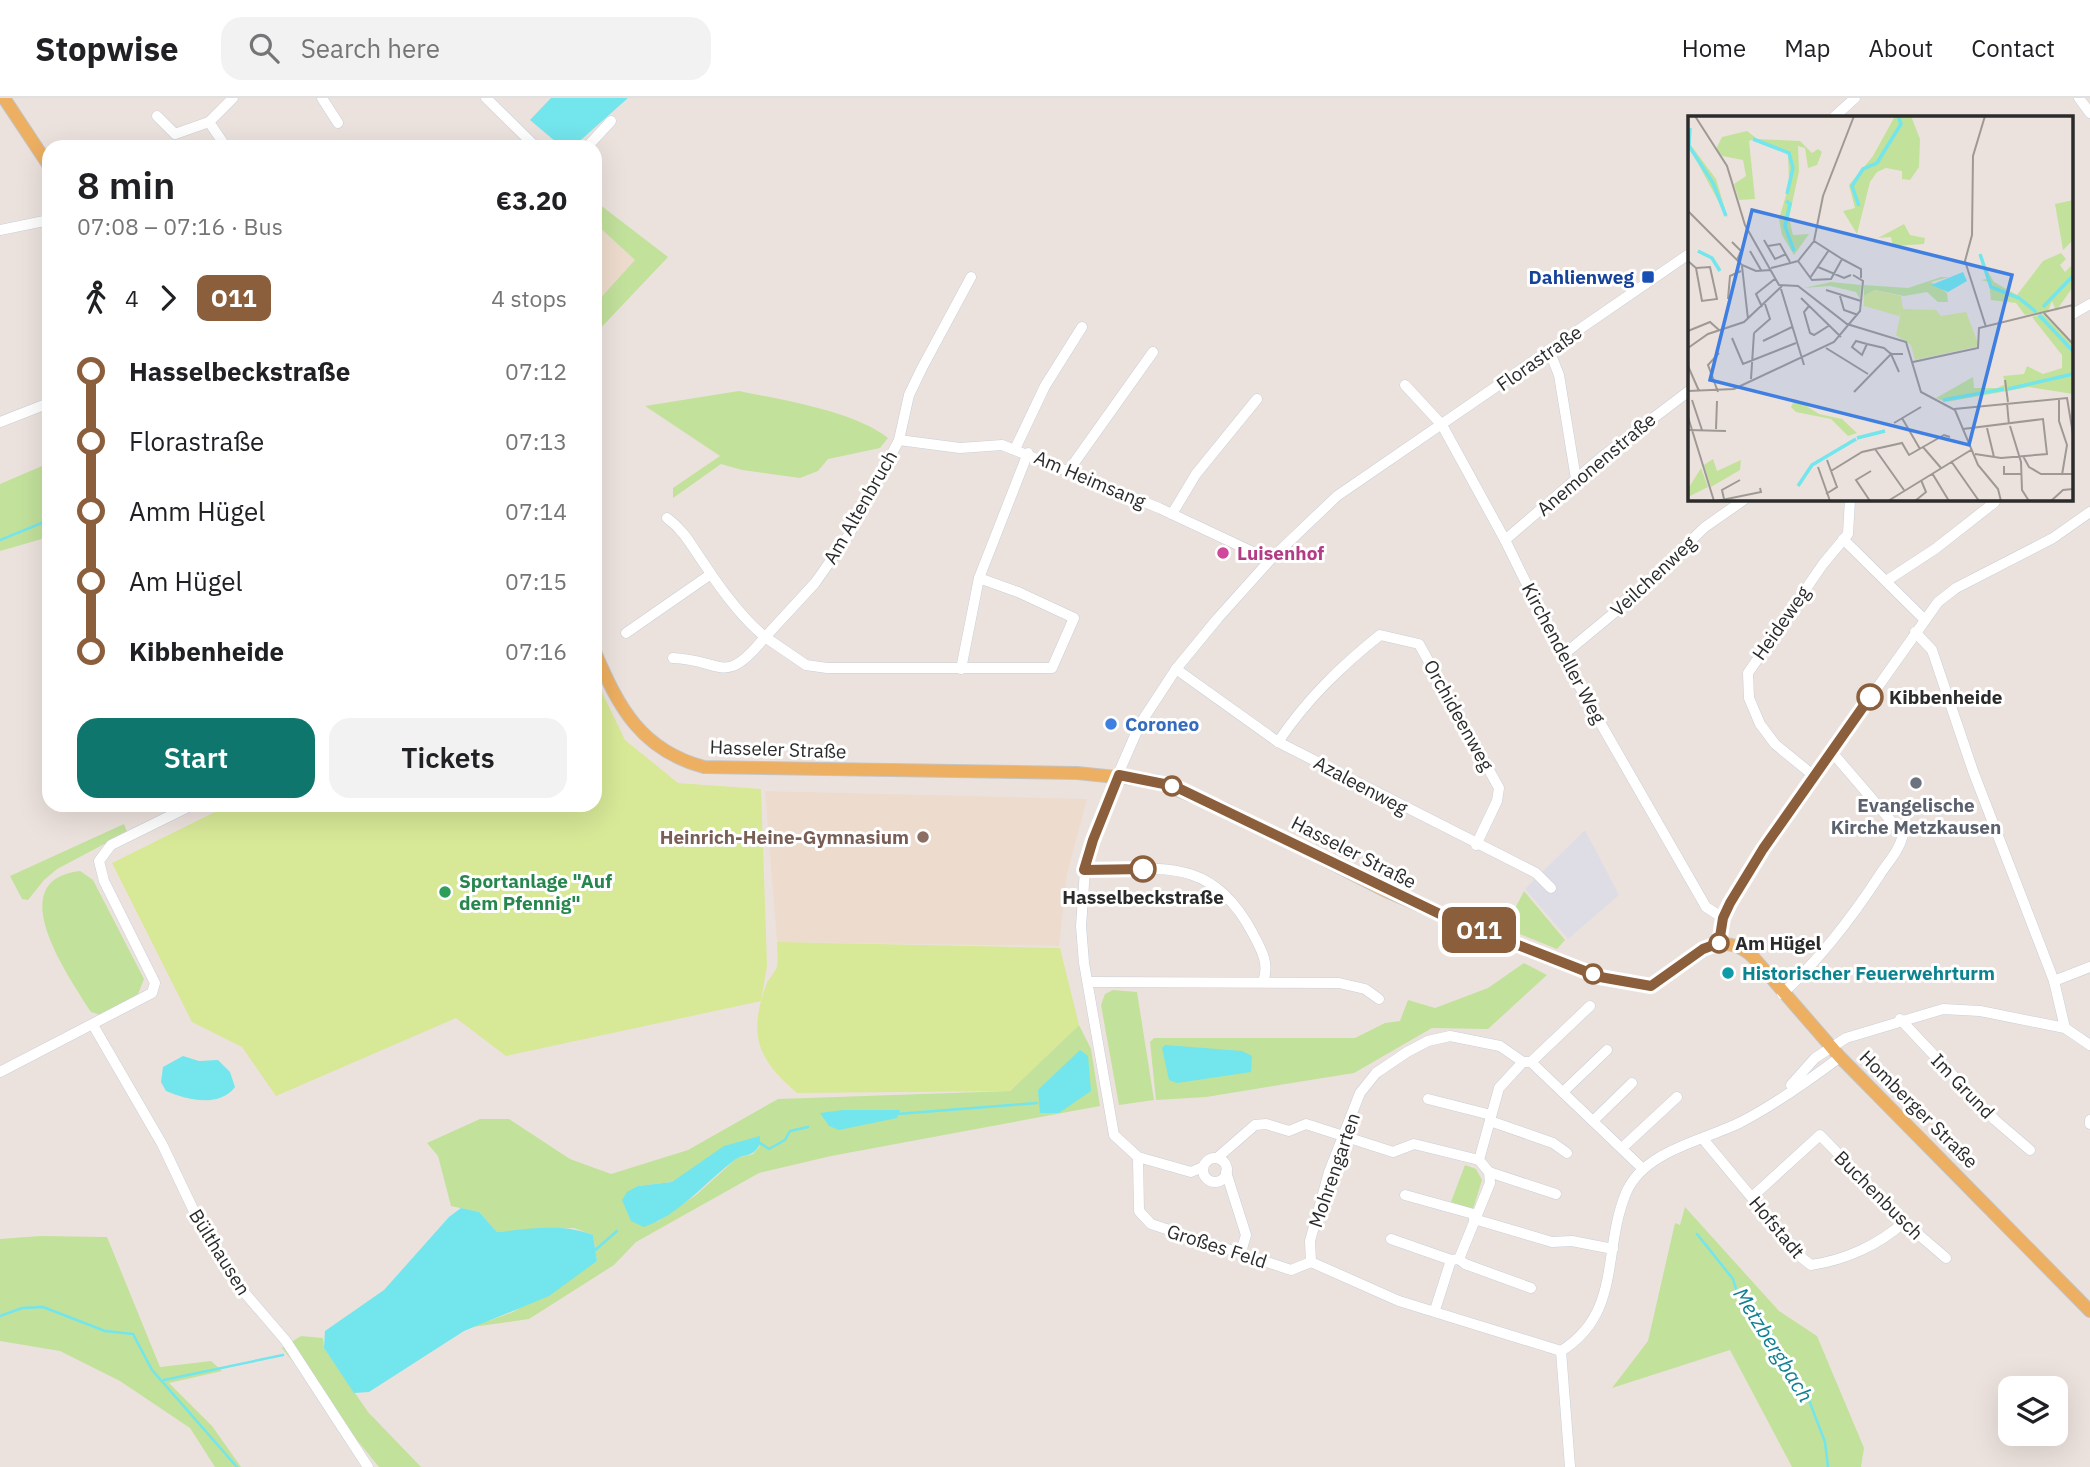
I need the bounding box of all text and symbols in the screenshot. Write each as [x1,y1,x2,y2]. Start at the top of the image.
search box [221,17,711,80]
text: Stopwise [35,27,179,70]
icon: search [245,29,283,67]
text: Search here [301,31,440,65]
text: Home [1682,32,1746,64]
text: Map [1784,32,1830,64]
text: About [1868,32,1933,64]
text: Contact [1971,32,2055,64]
inset map [1688,116,2072,500]
text: 8 min [77,160,175,209]
text: €3.20 [496,183,567,217]
text: 07:08 – 07:16 · Bus [77,211,283,241]
place label: Dahlienweg [1529,265,1635,289]
marker: Dahlienweg [1640,269,1656,285]
icon: walk [77,279,115,317]
icon: forward [149,279,187,317]
text: O11 [211,282,257,314]
text: 4 [125,283,139,313]
text: 4 stops [491,283,567,313]
street label: Florastraße [1492,320,1586,396]
text: Hasselbeckstraße [129,354,350,388]
text: 07:12 [505,356,567,386]
street label: Anemonenstraße [1532,407,1660,521]
text: Florastraße [129,424,264,458]
text: 07:13 [505,426,567,456]
street label: Am Heimsang [1031,445,1149,513]
street label: Am Altenbruch [818,446,902,568]
text: Amm Hügel [129,494,265,528]
text: 07:14 [505,496,567,526]
street label: Veilchenweg [1605,530,1701,622]
place label: Luisenhof [1237,541,1324,565]
marker: Luisenhof [1215,545,1231,561]
text: Am Hügel [129,564,243,598]
text: 07:15 [505,566,567,596]
street label: Kirchendeller Weg [1517,579,1611,727]
street label: Heideweg [1747,581,1815,665]
text: Kibbenheide [129,634,284,668]
text: 07:16 [505,636,567,666]
street label: Orchideenweg [1419,655,1499,775]
marker: Kibbenheide [1857,684,1883,710]
place label: Kibbenheide [1889,685,2002,709]
place label: Coroneo [1125,712,1199,736]
marker: Coroneo [1103,716,1119,732]
button: Start [77,718,315,798]
button: Tickets [329,718,567,798]
street label: Hasseler Straße [709,735,847,763]
street label: Azaleenweg [1310,750,1412,820]
marker: Evangelische Kirche Metzkausen [1908,775,1924,791]
unlabelled marker [1162,776,1182,796]
place label: Evangelische Kirche Metzkausen [1831,793,2001,839]
street label: Hasseler Straße [1288,810,1420,894]
place label: Heinrich-Heine-Gymnasium [660,825,909,849]
marker: Heinrich-Heine-Gymnasium [915,829,931,845]
marker: Hasselbeckstraße [1130,856,1156,882]
place label: Sportanlage "Auf dem Pfennig" [459,869,612,915]
marker: Sportanlage "Auf dem Pfennig" [437,884,453,900]
place label: Hasselbeckstraße [1062,885,1224,909]
line badge: O11 [1439,907,1519,953]
text: O11 [1456,914,1502,946]
place label: Am Hügel [1735,931,1822,955]
marker: Am Hügel [1709,933,1729,953]
place label: Historischer Feuerwehrturm [1742,961,1995,985]
unlabelled marker [1583,964,1603,984]
marker: Historischer Feuerwehrturm [1720,965,1736,981]
street label: Homberger Straße [1855,1045,1983,1173]
street label: Im Grund [1926,1048,2000,1124]
street label: Mohrengarten [1303,1109,1365,1231]
street label: Buchenbusch [1829,1145,1929,1245]
street label: Hofstadt [1744,1191,1810,1263]
street label: Bülthausen [184,1204,256,1300]
street label: Großes Feld [1164,1219,1270,1273]
water label: Metzbergbach [1727,1282,1820,1407]
map controls [1998,1376,2068,1446]
button: layers [1998,1376,2068,1446]

